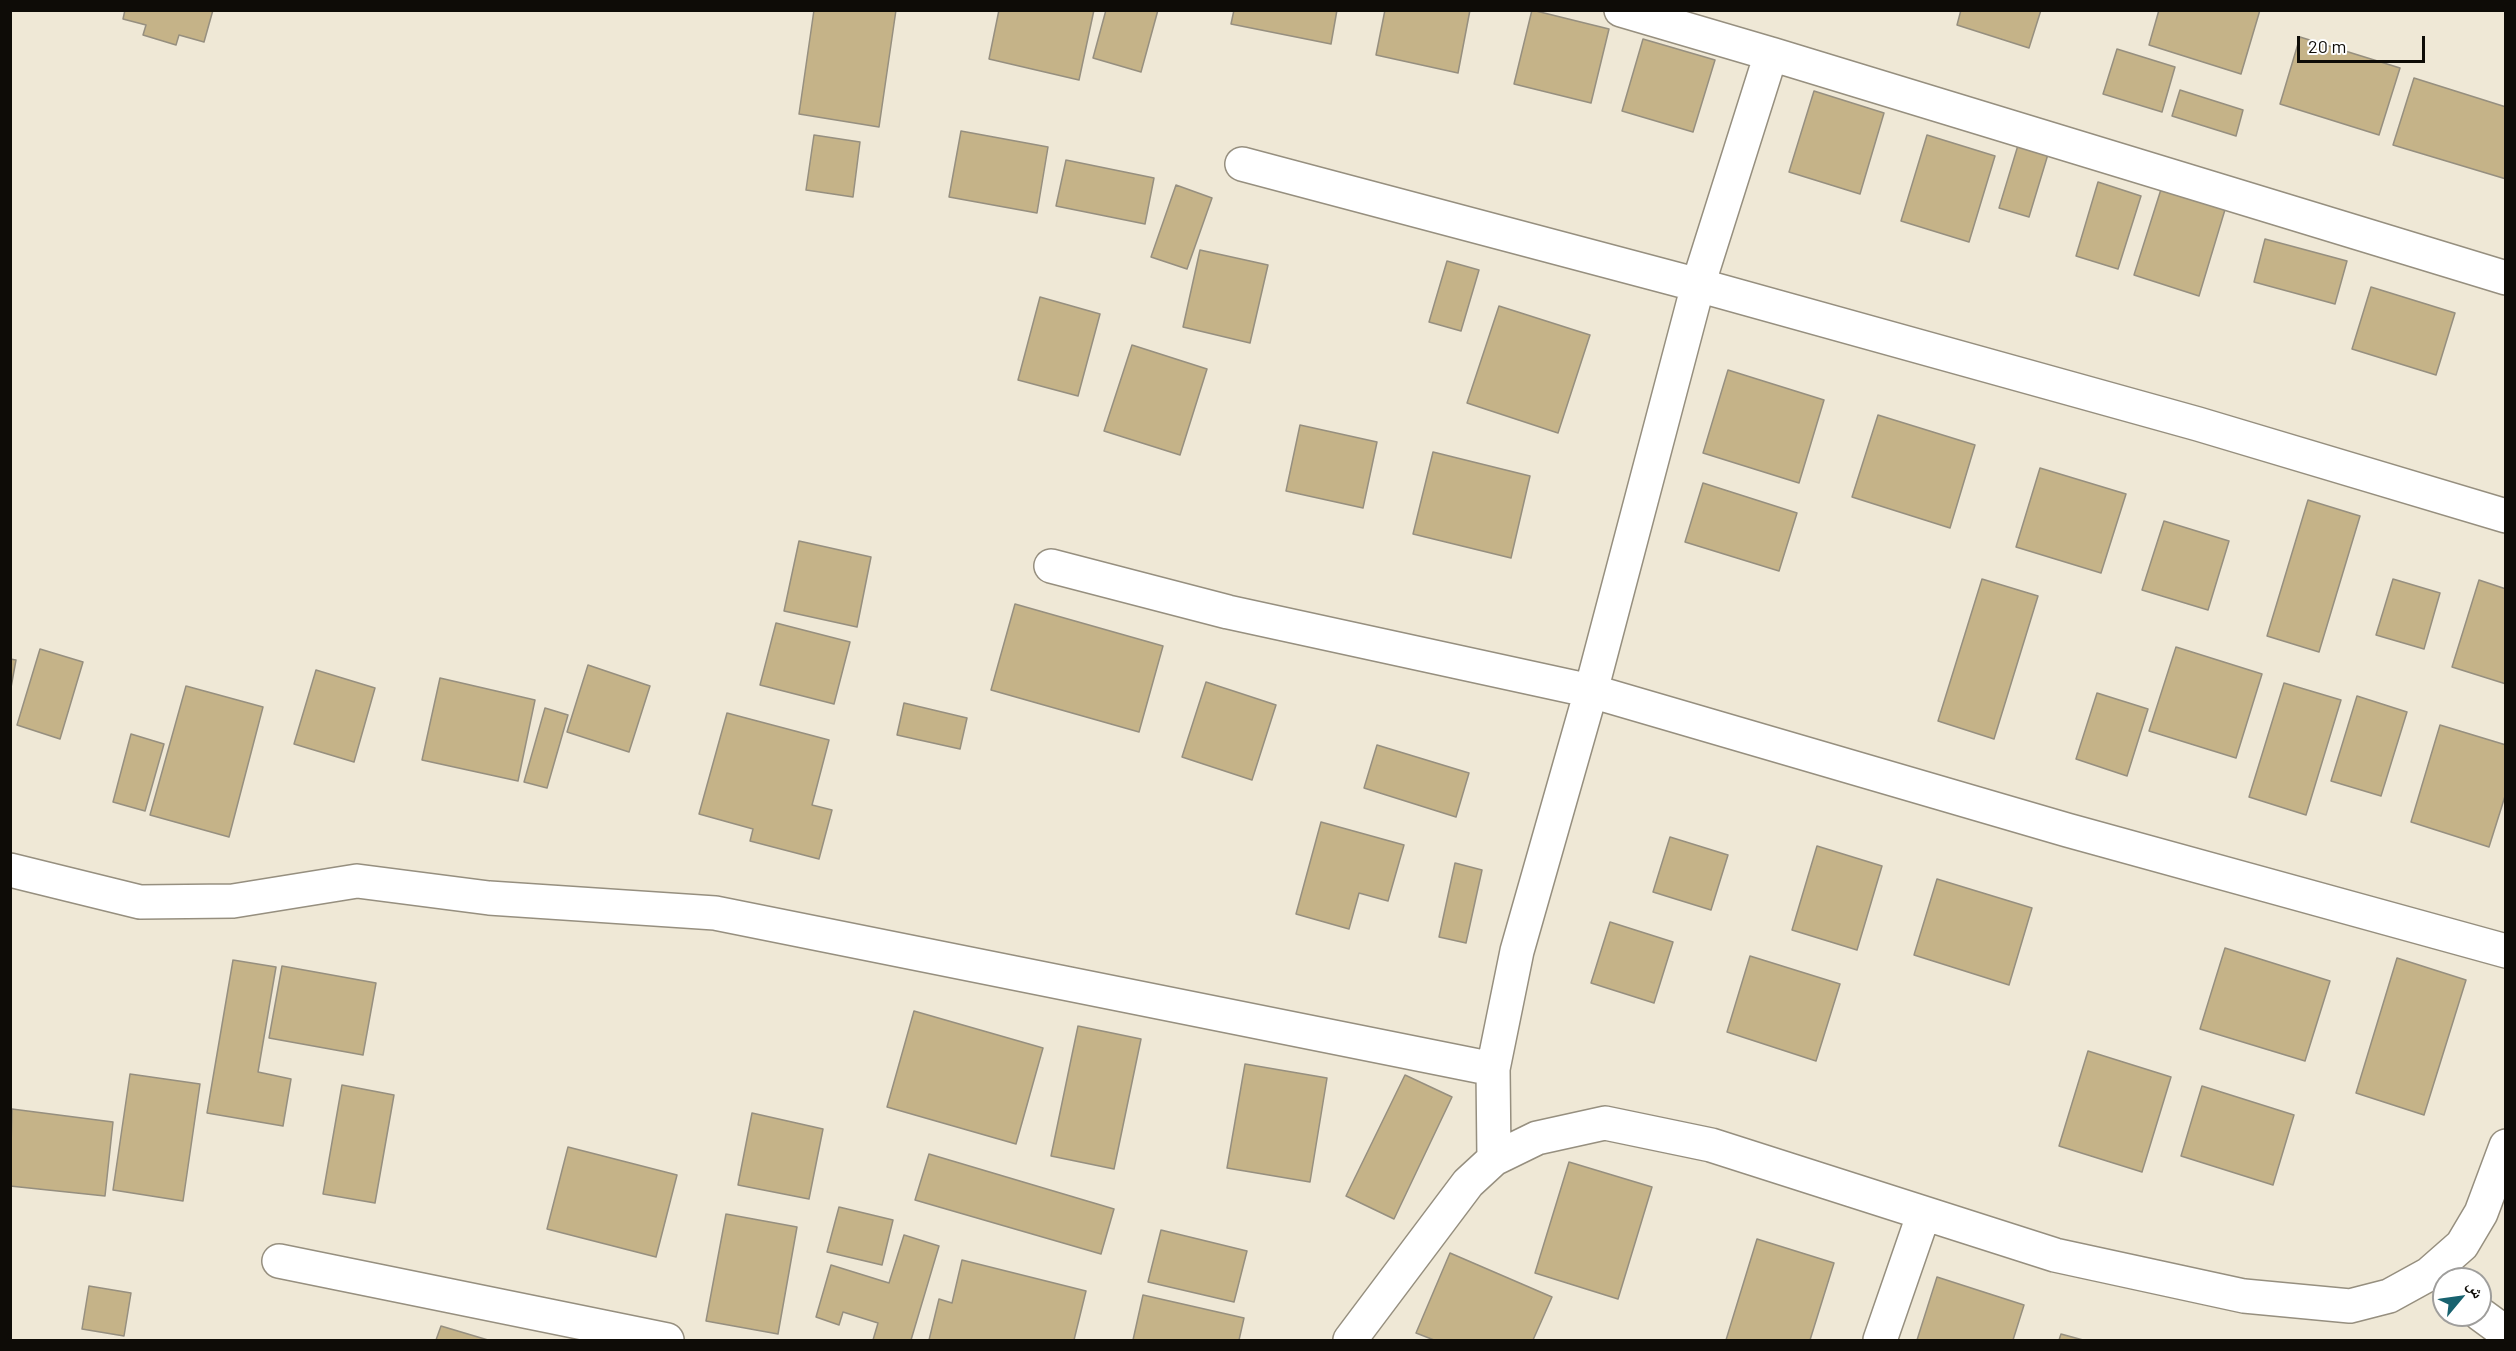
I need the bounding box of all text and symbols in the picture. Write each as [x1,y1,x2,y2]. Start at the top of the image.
scale bar [2300,24,2428,62]
text: 20 m [2308,35,2346,57]
north arrow [2432,1267,2492,1327]
text: ش [2464,1277,2489,1301]

